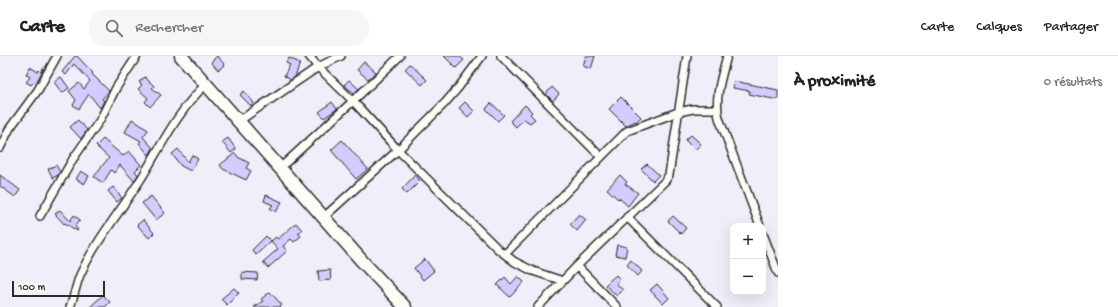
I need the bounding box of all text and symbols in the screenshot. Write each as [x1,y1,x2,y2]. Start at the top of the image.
search box [89,10,369,46]
text: Carte [20,16,65,39]
icon: search [103,17,125,39]
text: Rechercher [135,19,203,37]
text: Carte [921,19,954,36]
text: Calques [976,19,1022,36]
text: Partager [1044,19,1098,36]
text: À proximité [794,72,875,92]
text: 0 résultats [1044,75,1102,90]
map controls [730,223,766,295]
button: + [730,223,766,259]
button: − [730,259,766,295]
scale bar [12,279,105,298]
text: 100 m [18,282,45,294]

